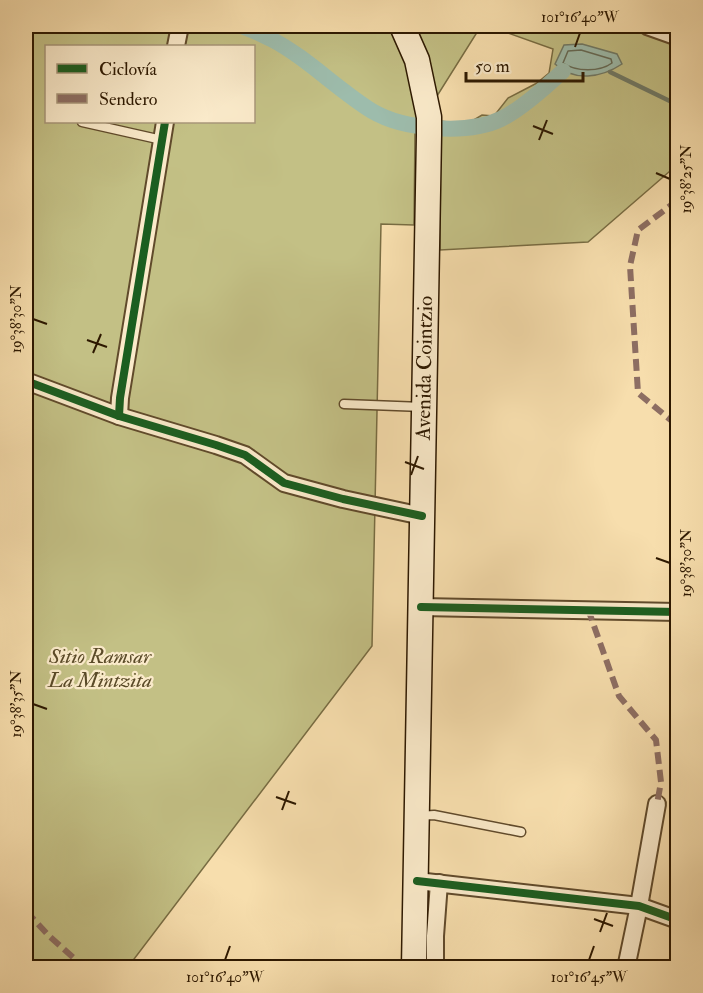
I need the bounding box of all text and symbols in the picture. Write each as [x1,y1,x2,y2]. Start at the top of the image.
text: 101°16'40"W [541,8,620,27]
legend [45,45,255,123]
scale bar [466,45,583,83]
text: 50 m [475,55,510,78]
text: Ciclovía [99,58,158,81]
text: Sendero [99,88,158,111]
text: 19°38'25"N [677,144,696,214]
text: 19°38'30"N [7,284,26,353]
street label: Avenida Cointzio [410,296,439,441]
text: 19°38'30"N [677,528,696,597]
park label: Sitio Ramsar La Mintzita [47,643,152,694]
text: 19°38'35"N [7,670,26,738]
text: 101°16'40"W [186,968,265,987]
text: 101°16'45"W [551,968,628,987]

